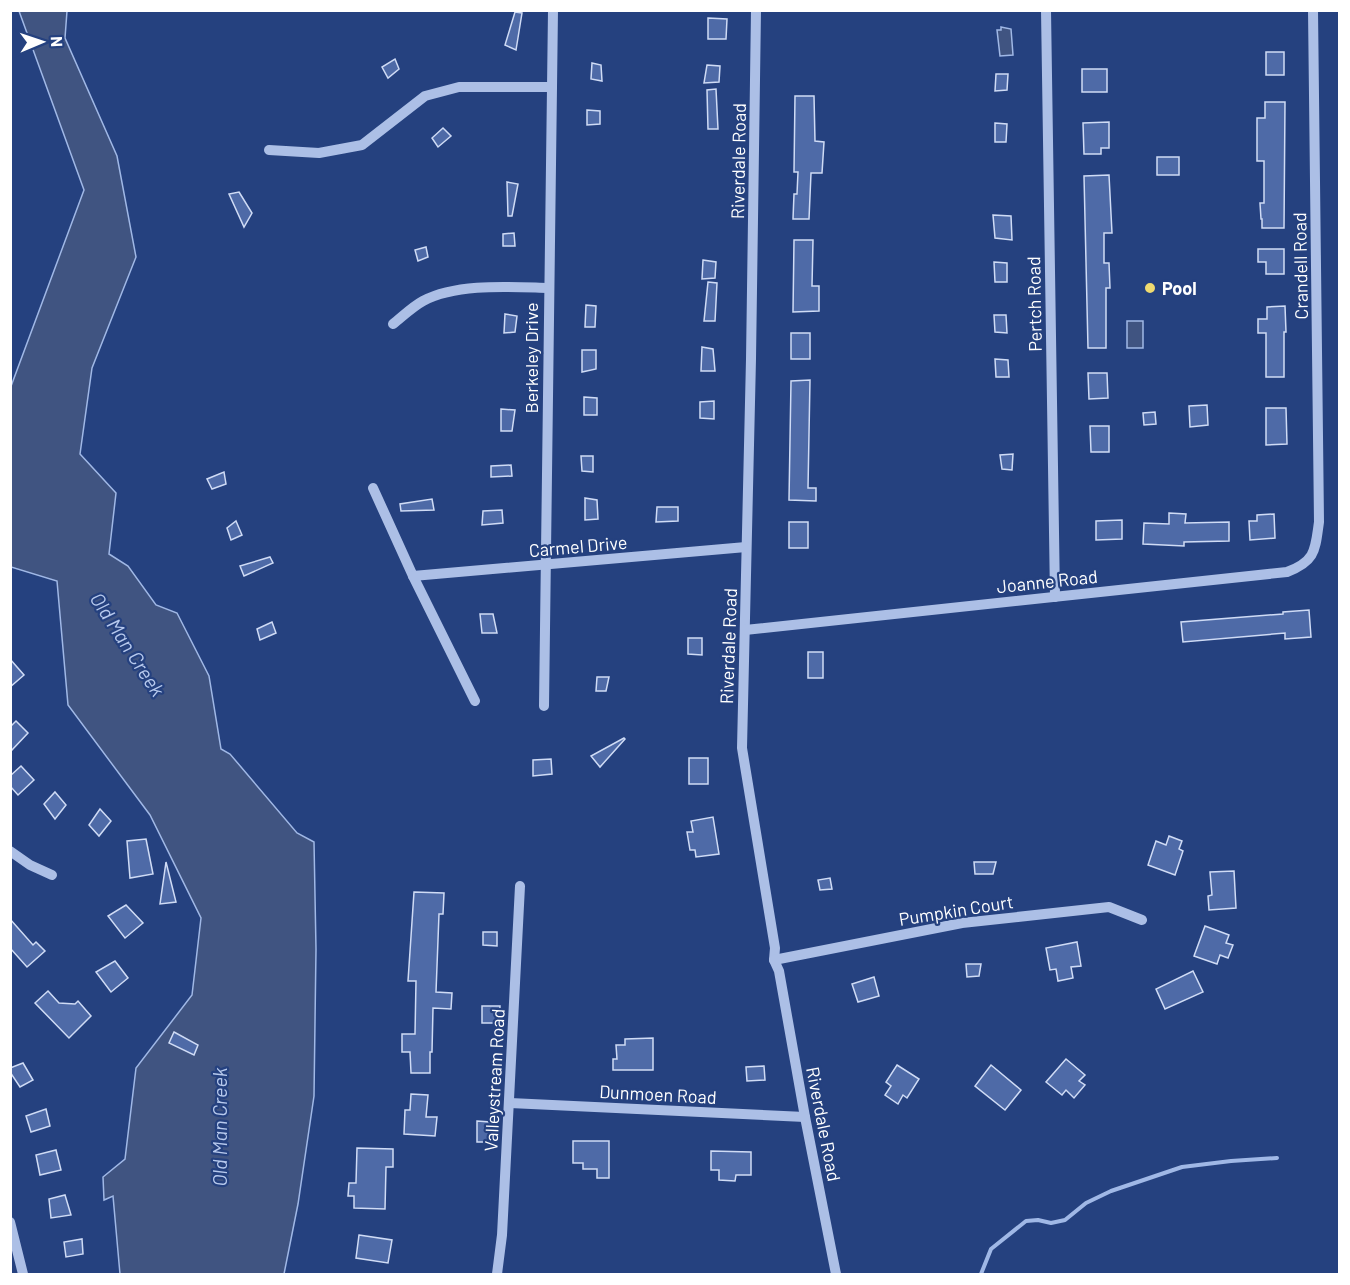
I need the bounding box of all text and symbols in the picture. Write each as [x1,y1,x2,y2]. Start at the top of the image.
north arrow [12,12,72,72]
text: N [48,36,67,47]
street label: Riverdale Road [726,103,750,219]
street label: Crandell Road [1288,212,1312,320]
street label: Pertch Road [1022,256,1046,352]
place label: Pool [1162,277,1197,299]
marker: Pool [1143,281,1157,295]
street label: Berkeley Drive [520,302,542,414]
street label: Carmel Drive [528,531,628,561]
street label: Joanne Road [995,565,1099,597]
water label: Old Man Creek [86,588,171,701]
street label: Riverdale Road [715,588,741,704]
street label: Pumpkin Court [897,890,1015,930]
street label: Valleystream Road [479,1008,509,1152]
street label: Riverdale Road [802,1065,846,1183]
water label: Old Man Creek [207,1067,231,1186]
street label: Dunmoen Road [599,1080,717,1108]

